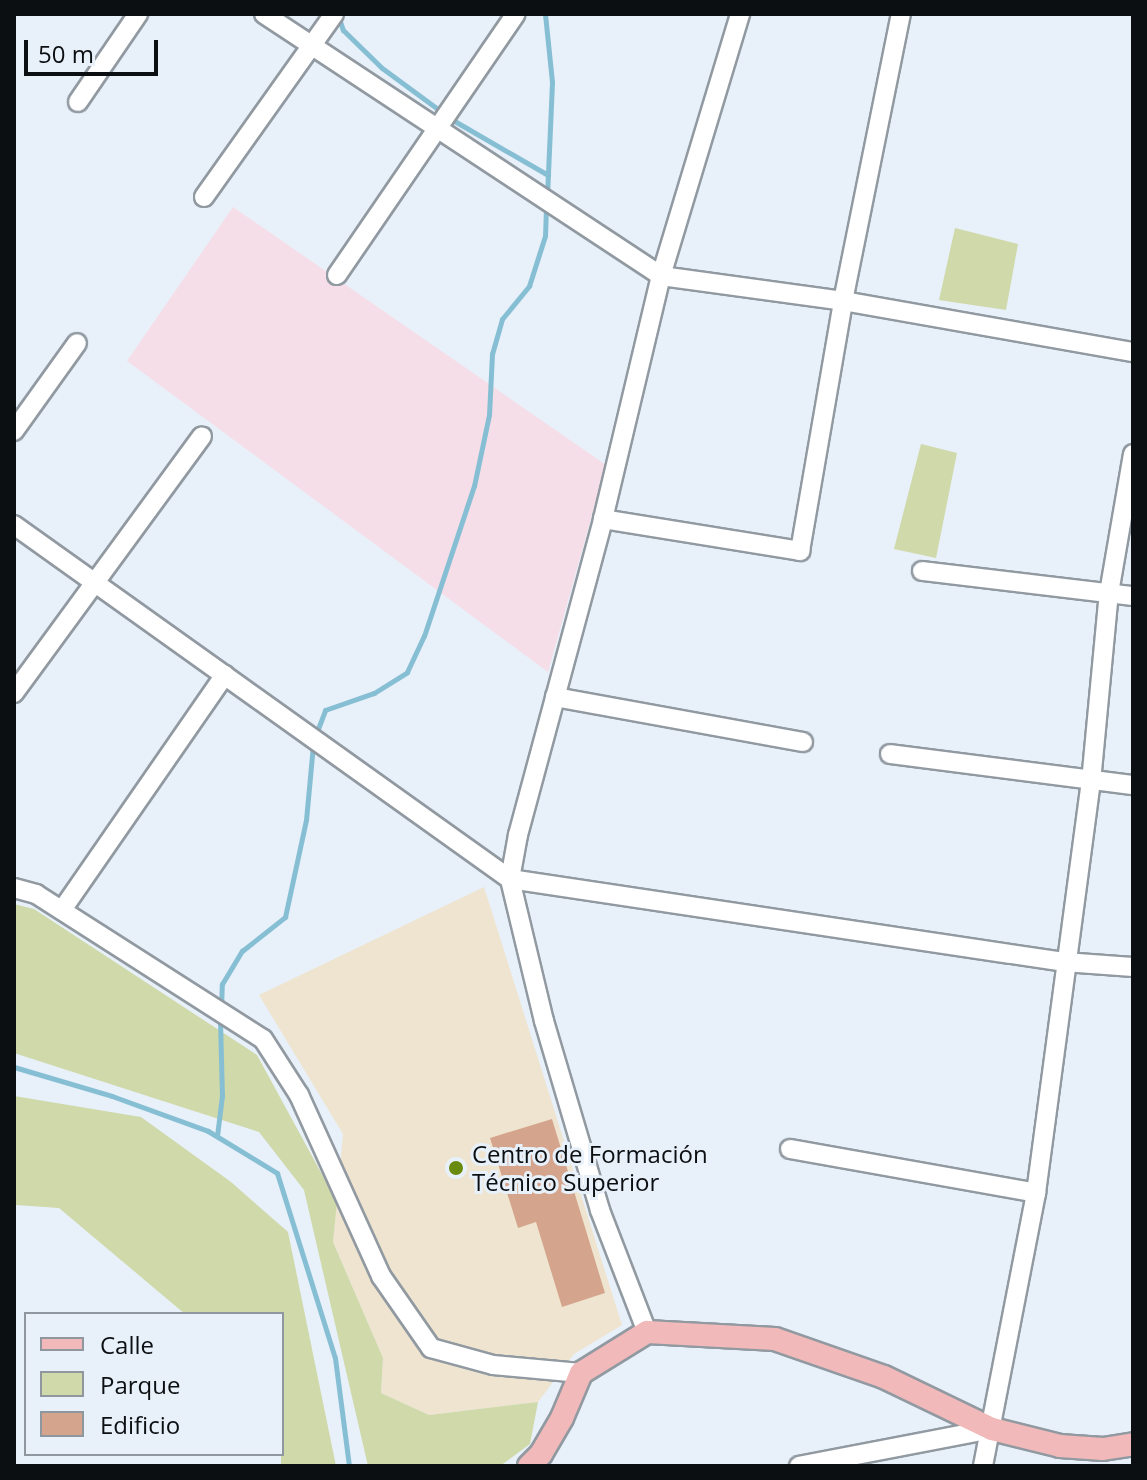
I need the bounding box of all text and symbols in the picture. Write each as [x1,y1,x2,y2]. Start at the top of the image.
scale bar [28,24,162,74]
text: 50 m [38,37,94,70]
place label: Centro de Formación Técnico Superior [472,1140,708,1196]
marker: Centro de Formación Técnico Superior [447,1159,465,1177]
legend [24,1312,284,1456]
text: Calle [100,1328,154,1361]
text: Parque [100,1368,180,1401]
text: Edificio [100,1408,180,1441]

